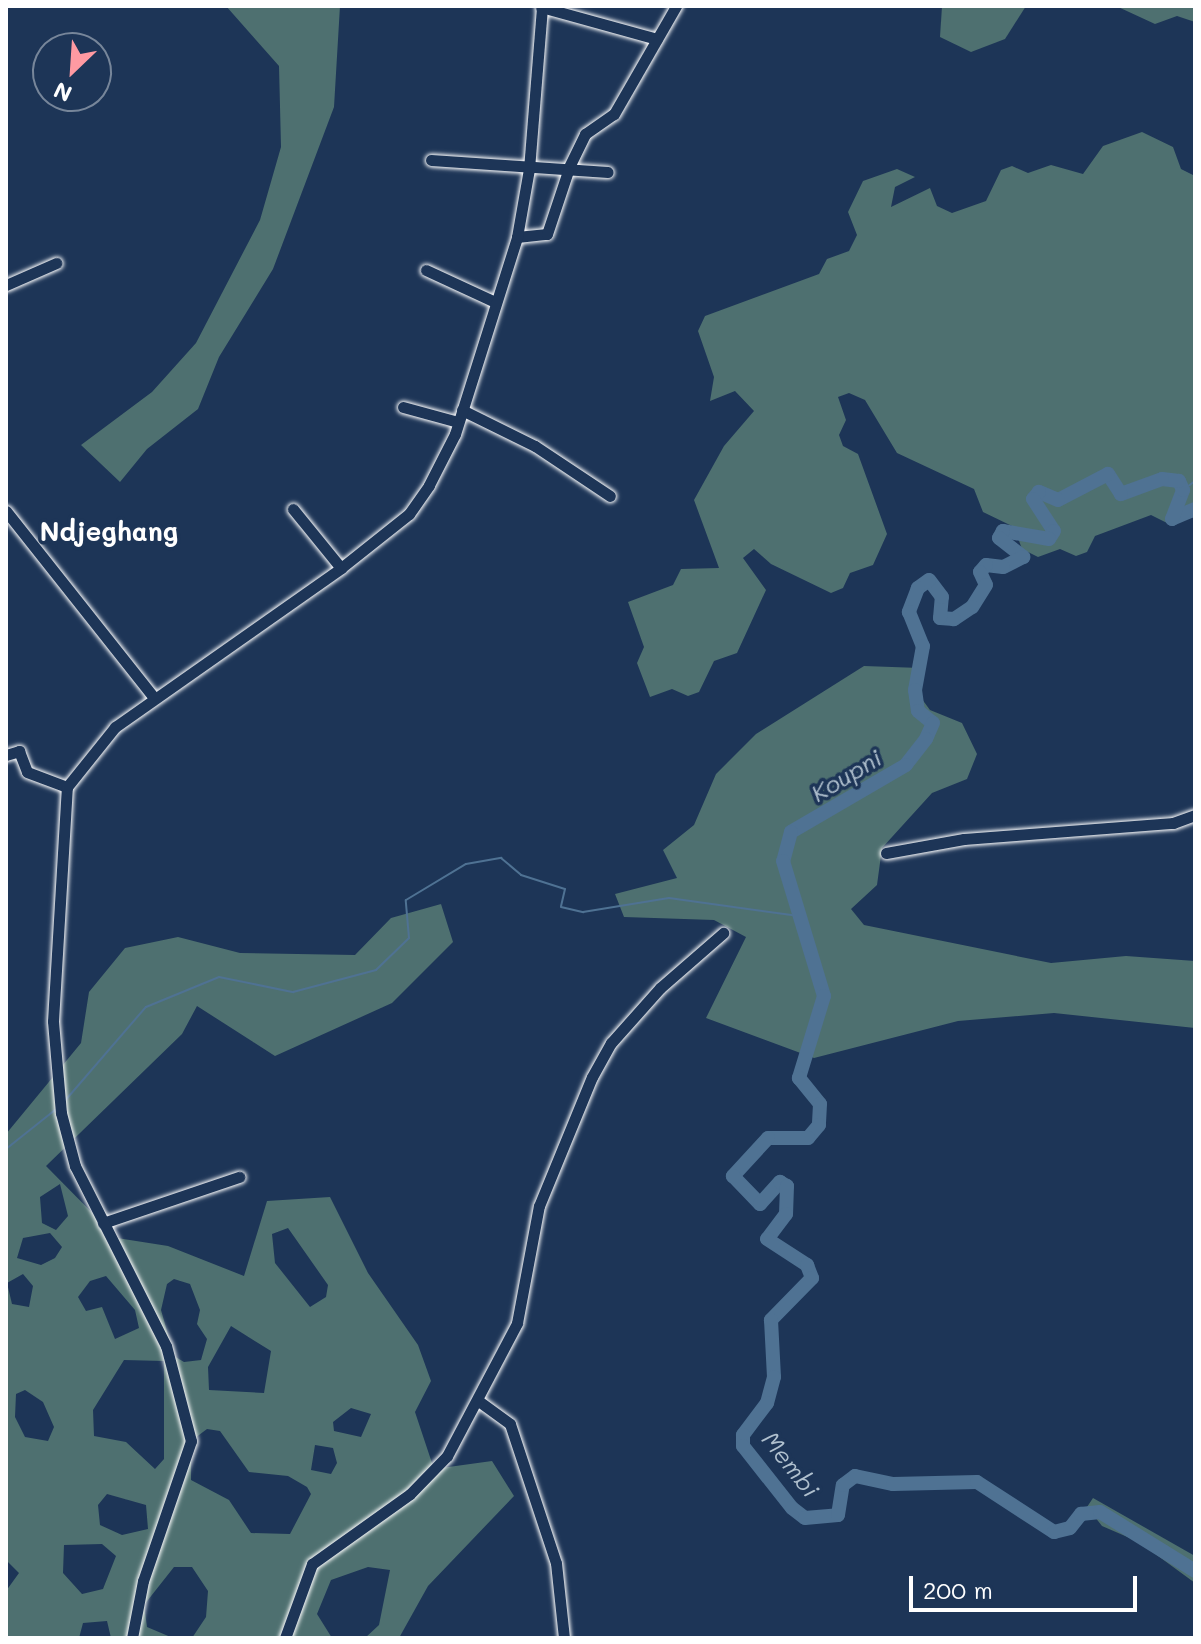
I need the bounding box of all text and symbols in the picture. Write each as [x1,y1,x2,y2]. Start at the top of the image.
north arrow [32,32,112,112]
text: N [49,76,76,109]
district label: Ndjeghang [40,516,178,548]
water label: Koupni [805,743,887,807]
water label: Membi [756,1425,826,1503]
scale bar [913,1560,1141,1610]
text: 200 m [923,1574,993,1605]

